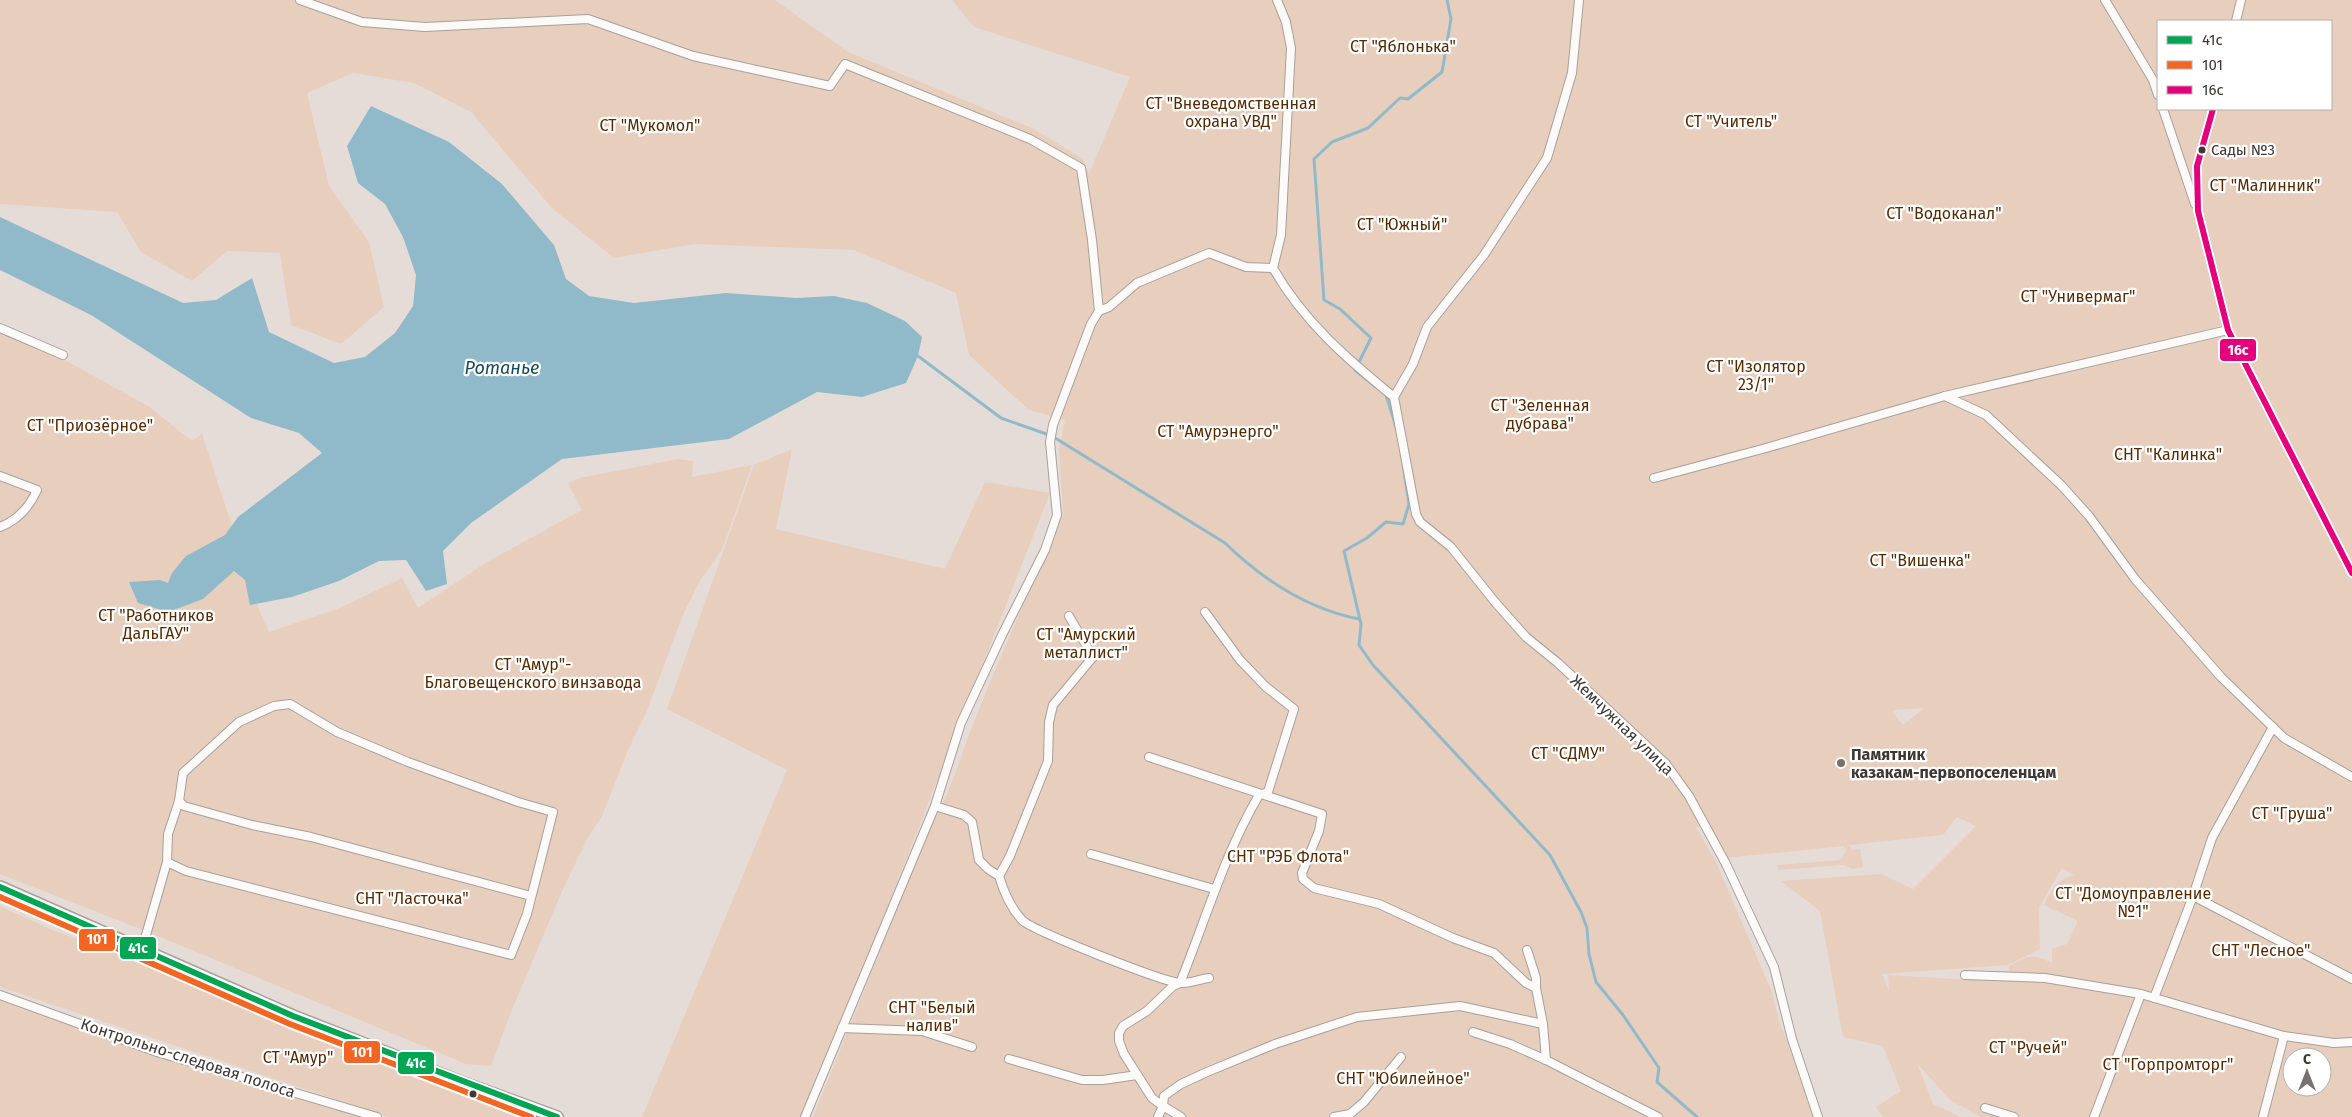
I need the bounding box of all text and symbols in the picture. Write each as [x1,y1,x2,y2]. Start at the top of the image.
legend [2157,20,2332,110]
text: 41с [2202,31,2223,49]
park label: СТ "Яблонька" [1350,37,1456,56]
text: 101 [2202,56,2223,74]
text: 16с [2202,81,2224,99]
park label: СТ "Вневедомственная охрана УВД" [1145,94,1317,131]
park label: СТ "Учитель" [1685,112,1777,131]
park label: СТ "Мукомол" [599,116,701,135]
place label: Сады №3 [2211,141,2275,159]
marker: Сады №3 [2197,145,2207,155]
park label: СТ "Малинник" [2210,176,2320,195]
park label: СТ "Водоканал" [1886,204,2002,223]
park label: СТ "Южный" [1357,215,1447,234]
park label: СТ "Универмаг" [2021,287,2135,306]
line badge: 16с [2219,338,2257,362]
text: 16с [2227,342,2249,359]
water label: Ротанье [465,357,539,379]
park label: СТ "Изолятор 23/1" [1706,357,1806,394]
park label: СТ "Зеленная дубрава" [1490,396,1590,433]
park label: СТ "Приозёрное" [27,416,153,435]
park label: СТ "Амурэнерго" [1157,422,1279,441]
park label: СНТ "Калинка" [2114,445,2222,464]
park label: СТ "Вишенка" [1870,551,1970,570]
park label: СТ "Работников ДальГАУ" [98,606,214,643]
park label: СТ "Амурский металлист" [1036,625,1136,662]
park label: СТ "Амур"- Благовещенского винзавода [425,655,641,692]
street label: Жемчужная улица [1566,671,1678,779]
park label: СТ "СДМУ" [1531,744,1605,763]
place label: Памятник казакам-первопоселенцам [1851,745,2057,782]
marker: Памятник казакам-первопоселенцам [1835,757,1847,769]
park label: СТ "Груша" [2252,804,2332,823]
park label: СНТ "РЭБ Флота" [1227,847,1349,866]
park label: СТ "Домоуправление №1" [2055,884,2211,921]
park label: СНТ "Ласточка" [355,889,469,908]
line badge: 101 [78,928,116,952]
text: 101 [87,931,107,948]
line badge: 41с [119,936,157,960]
text: 41с [128,940,148,957]
park label: СНТ "Лесное" [2212,941,2310,960]
park label: СНТ "Белый налив" [888,998,976,1035]
street label: Контрольно-следовая полоса [78,1014,298,1102]
park label: СТ "Ручей" [1989,1038,2067,1057]
line badge: 101 [343,1040,381,1064]
text: 101 [352,1044,372,1061]
north arrow [2282,1047,2332,1097]
park label: СТ "Амур" [263,1048,333,1067]
line badge: 41с [397,1051,435,1075]
text: С [2303,1051,2311,1068]
text: 41с [406,1055,426,1072]
park label: СТ "Горпромторг" [2103,1055,2233,1074]
park label: СНТ "Юбилейное" [1336,1069,1470,1088]
unlabelled marker [468,1089,478,1099]

